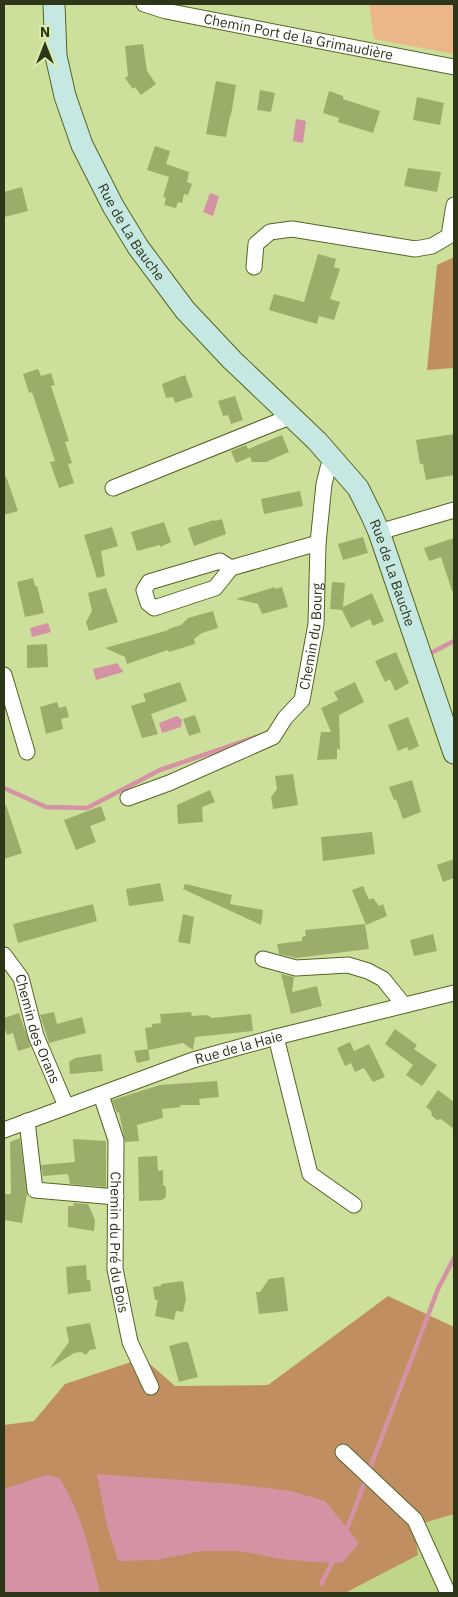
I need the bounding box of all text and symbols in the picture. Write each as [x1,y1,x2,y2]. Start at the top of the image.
street label: Chemin Port de la Grimaudière [202,10,395,64]
north arrow [20,20,70,70]
text: N [40,23,50,41]
street label: Rue de La Bauche [94,180,169,284]
street label: Rue de La Bauche [365,516,419,629]
street label: Chemin du Bourg [295,582,326,691]
street label: Chemin des Orans [11,972,64,1086]
street label: Rue de la Haie [193,1027,285,1068]
street label: Chemin du Pré du Bois [106,1172,133,1315]

